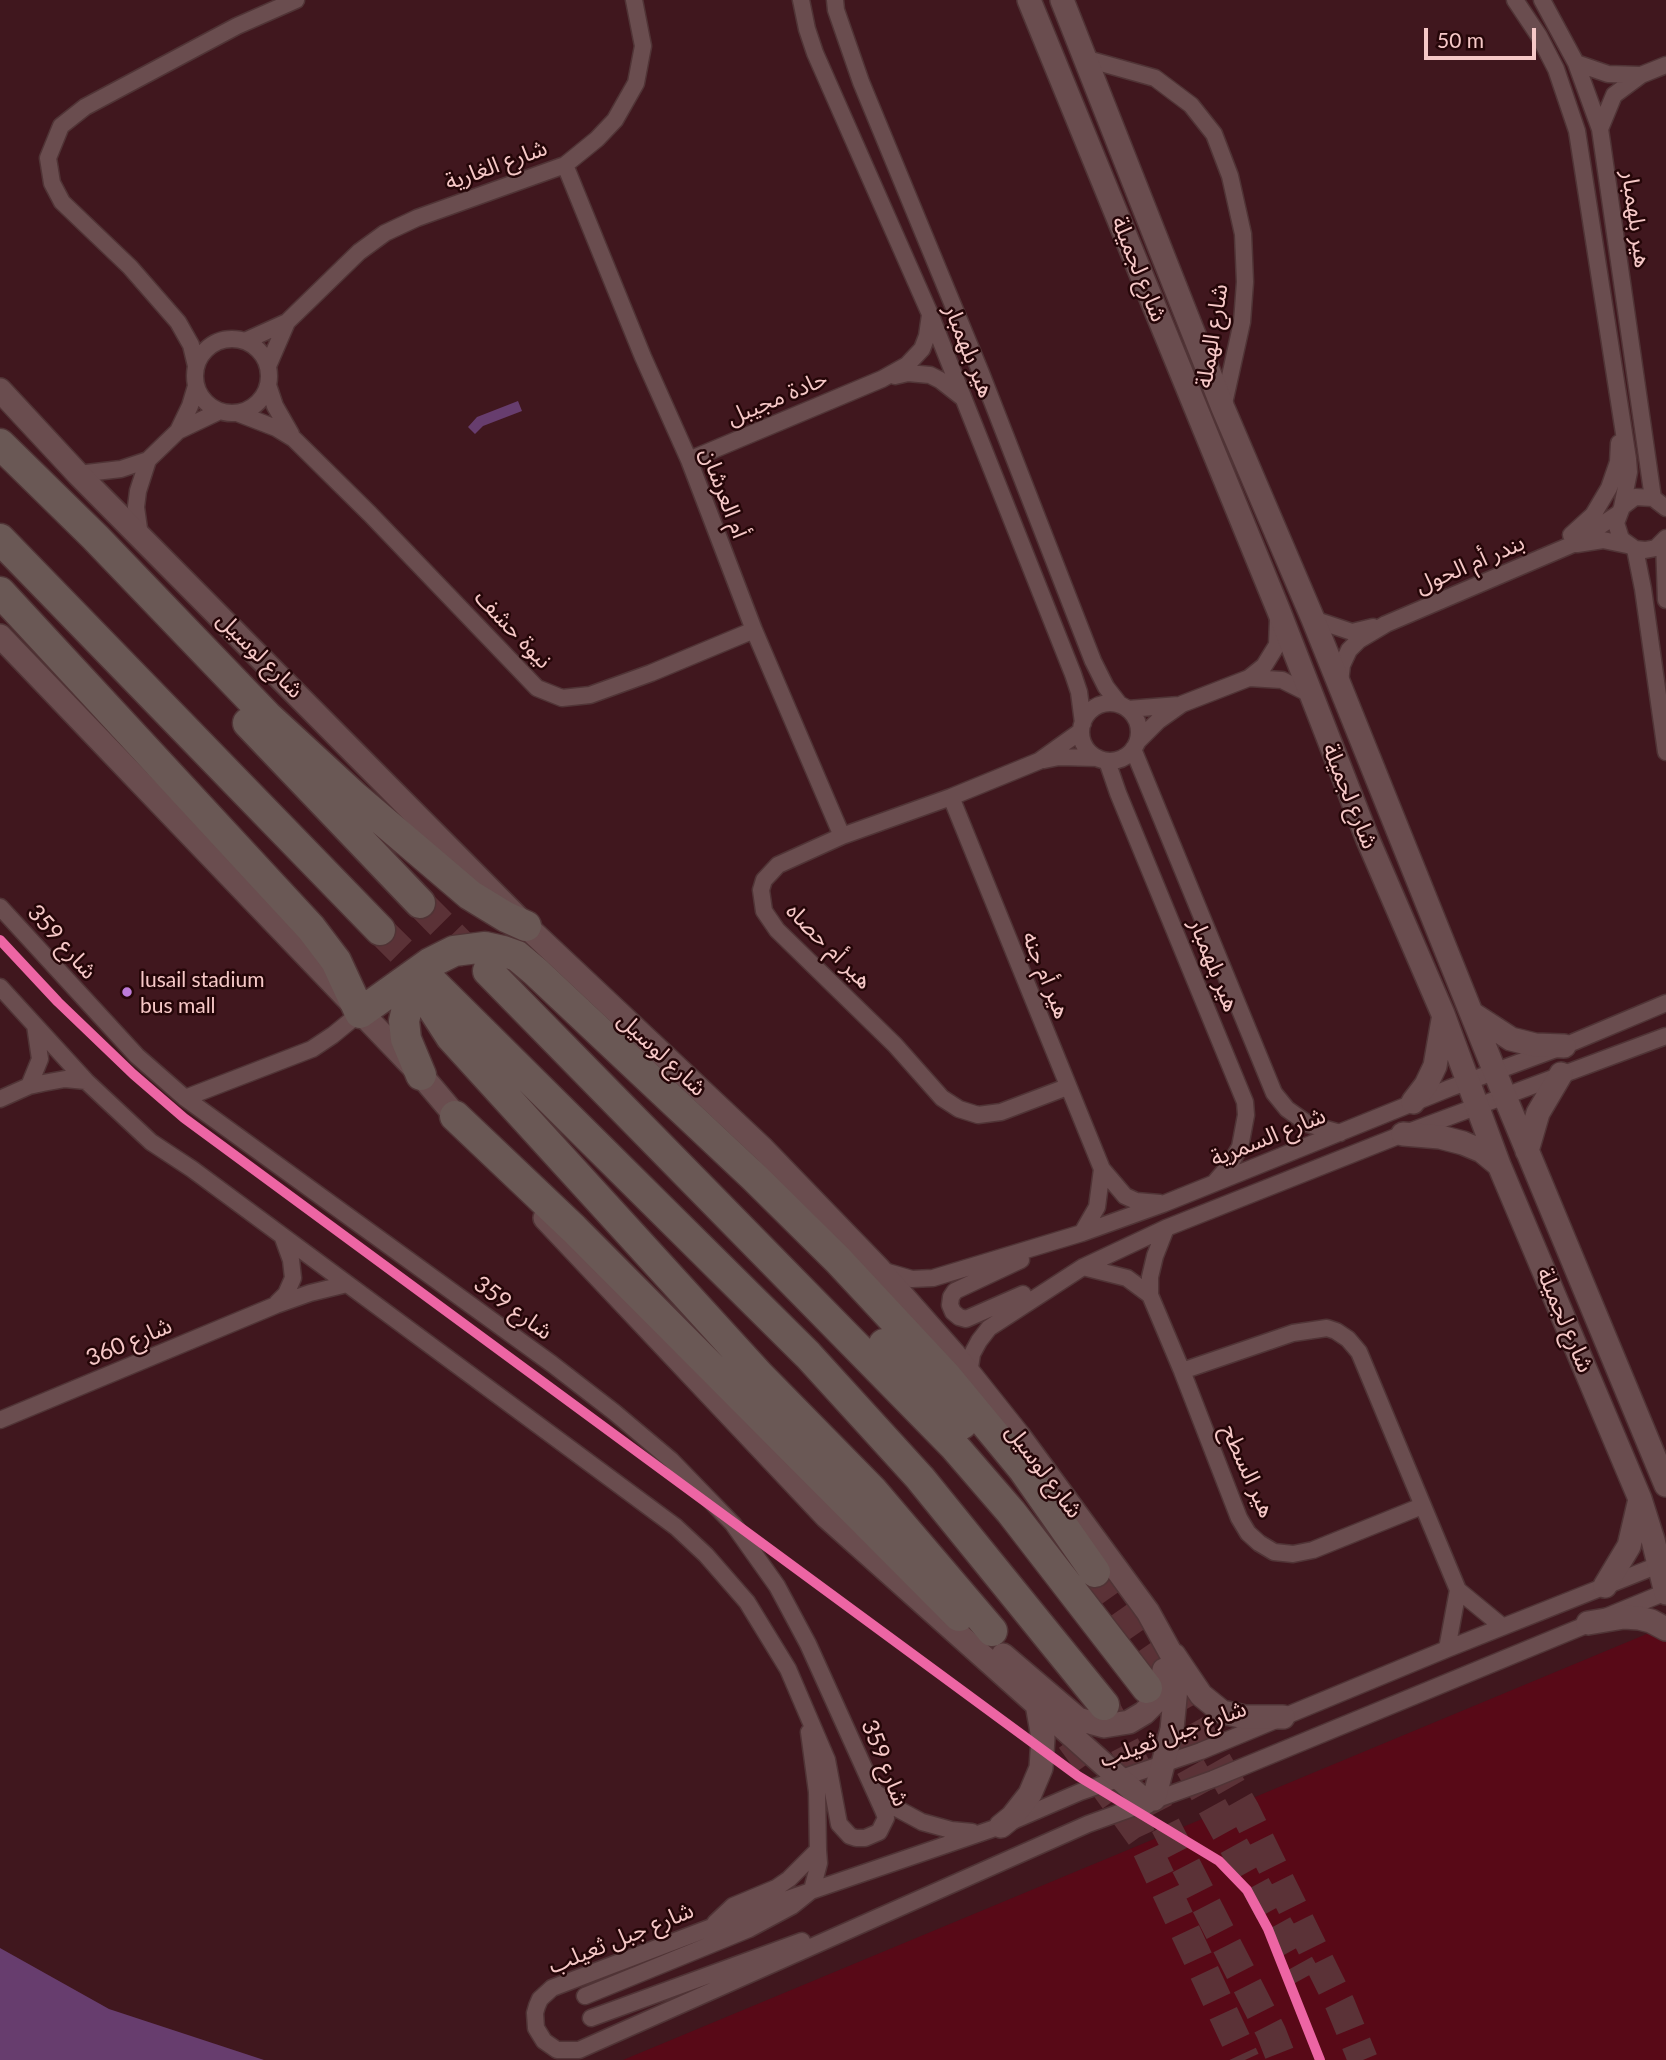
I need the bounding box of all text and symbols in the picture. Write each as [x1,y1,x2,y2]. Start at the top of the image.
scale bar [1428,14,1540,58]
text: 50 m [1437,27,1484,52]
street label: شارع الغارية [441,134,551,196]
street label: هير بلهمبار [1616,169,1656,269]
street label: شارع لجميلة [1105,212,1173,326]
street label: شارع الهملة [1190,282,1234,390]
street label: هير بلهمبار [938,300,1000,402]
street label: حادة مجيبل [723,365,831,431]
street label: أم العرشان [694,444,754,542]
street label: بندر أم الحول [1411,529,1529,599]
street label: نيوة حشف [469,584,557,674]
street label: شارع لوسيل [211,606,309,704]
street label: شارع لجميلة [1316,739,1384,853]
street label: هير أم حصاه [780,897,878,995]
street label: شارع 359 [21,899,103,985]
street label: هير بلهمبار [1183,914,1245,1016]
street label: هير أم جنه [1016,927,1076,1023]
place label: lusail stadium bus mall [140,967,264,1017]
marker: lusail stadium bus mall [120,985,134,999]
street label: شارع لوسيل [612,1006,712,1102]
street label: شارع السمرية [1207,1101,1329,1173]
street label: شارع لجميلة [1531,1263,1599,1377]
street label: شارع 359 [468,1270,558,1346]
street label: شارع 360 [82,1312,176,1372]
street label: شارع لوسيل [1000,1418,1088,1524]
street label: هير السطح [1215,1420,1281,1522]
street label: شارع جبل ثعيلب [1096,1695,1250,1773]
street label: شارع 359 [855,1716,915,1810]
street label: شارع جبل ثعيلب [544,1896,698,1980]

